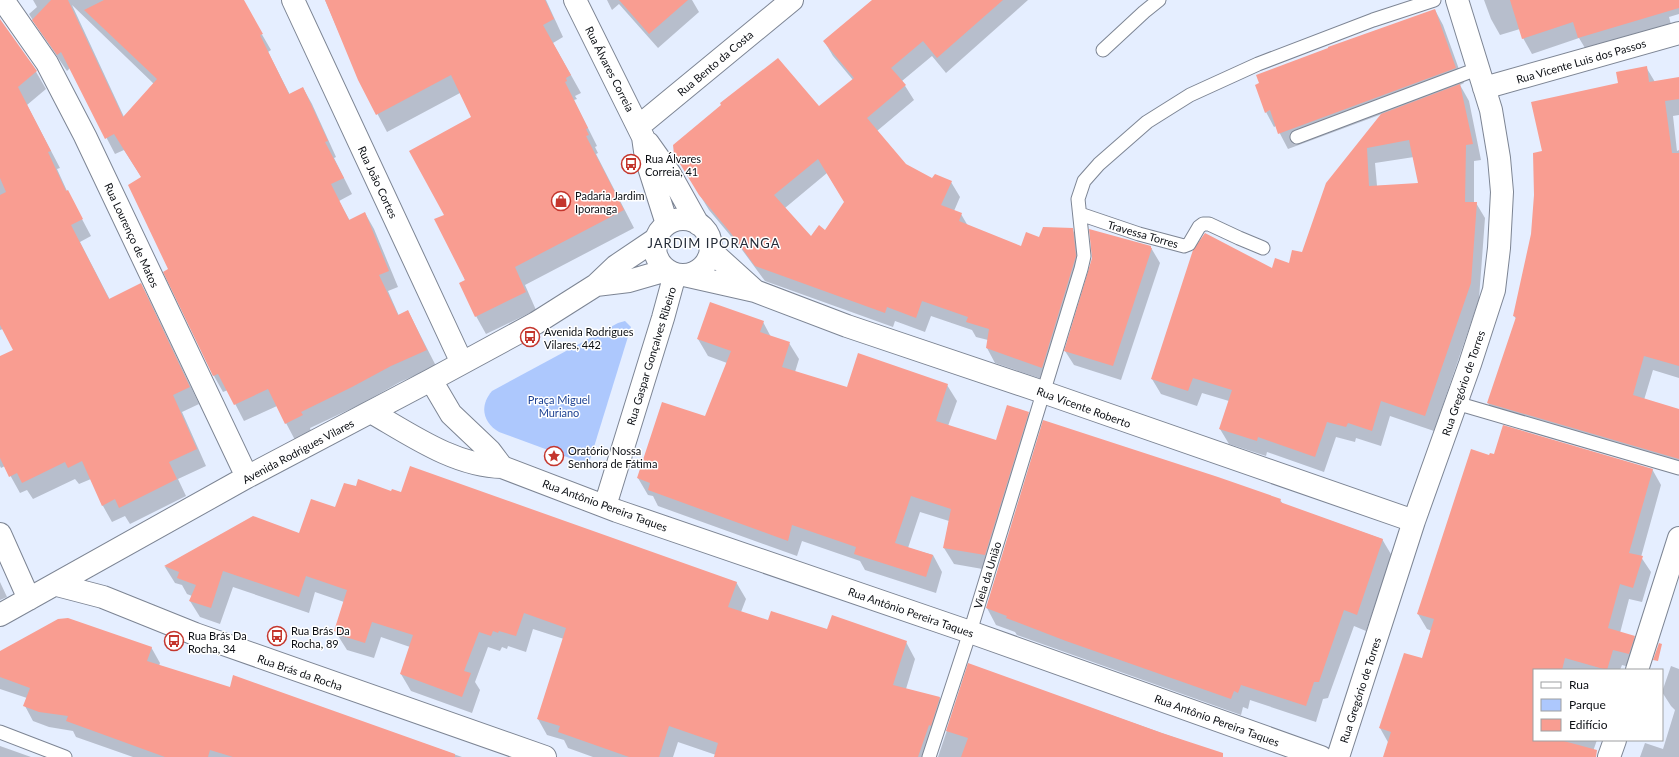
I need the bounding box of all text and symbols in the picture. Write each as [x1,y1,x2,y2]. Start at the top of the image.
street label: Rua Álvares Correia [583,24,637,114]
street label: Rua Bento da Costa [674,27,756,99]
street label: Rua Vicente Luis dos Passos [1515,36,1648,86]
street label: Rua João Cortes [356,144,400,220]
place label: Rua Álvares Correia, 41 [645,152,701,178]
bus stop icon: Rua Álvares Correia, 41 [620,153,642,175]
street label: Rua Lourenço de Matos [102,181,162,290]
place label: Padaria Jardim Iporanga [575,189,645,215]
shop icon: Padaria Jardim Iporanga [550,190,572,212]
street label: Travessa Torres [1106,218,1180,250]
district label: JARDIM IPORANGA [647,235,781,251]
street label: Rua Gaspar Gonçalves Ribeiro [624,285,678,427]
place label: Avenida Rodrigues Vilares, 442 [544,325,634,351]
bus stop icon: Avenida Rodrigues Vilares, 442 [519,326,541,348]
street label: Rua Gregório de Torres [1439,328,1487,437]
street label: Rua Vicente Roberto [1035,384,1133,430]
park label: Praça Miguel Muriano [528,393,590,419]
street label: Avenida Rodrigues Vilares [240,416,356,486]
place label: Oratório Nossa Senhora de Fátima [568,444,657,470]
place icon: Oratório Nossa Senhora de Fátima [543,445,565,467]
street label: Rua Antônio Pereira Taques [541,476,669,534]
street label: Viela da União [971,540,1003,610]
street label: Rua Antônio Pereira Taques [846,584,976,640]
place label: Rua Brás Da Rocha, 89 [291,624,350,650]
bus stop icon: Rua Brás Da Rocha, 89 [266,625,288,647]
place label: Rua Brás Da Rocha, 34 [188,629,247,655]
bus stop icon: Rua Brás Da Rocha, 34 [163,630,185,652]
street label: Rua Gregório de Torres [1337,635,1383,745]
street label: Rua Brás da Rocha [256,651,344,693]
legend [1533,669,1663,741]
text: Rua [1569,677,1589,692]
street label: Rua Antônio Pereira Taques [1153,691,1281,749]
text: Parque [1569,697,1606,712]
text: Edifício [1569,717,1608,732]

